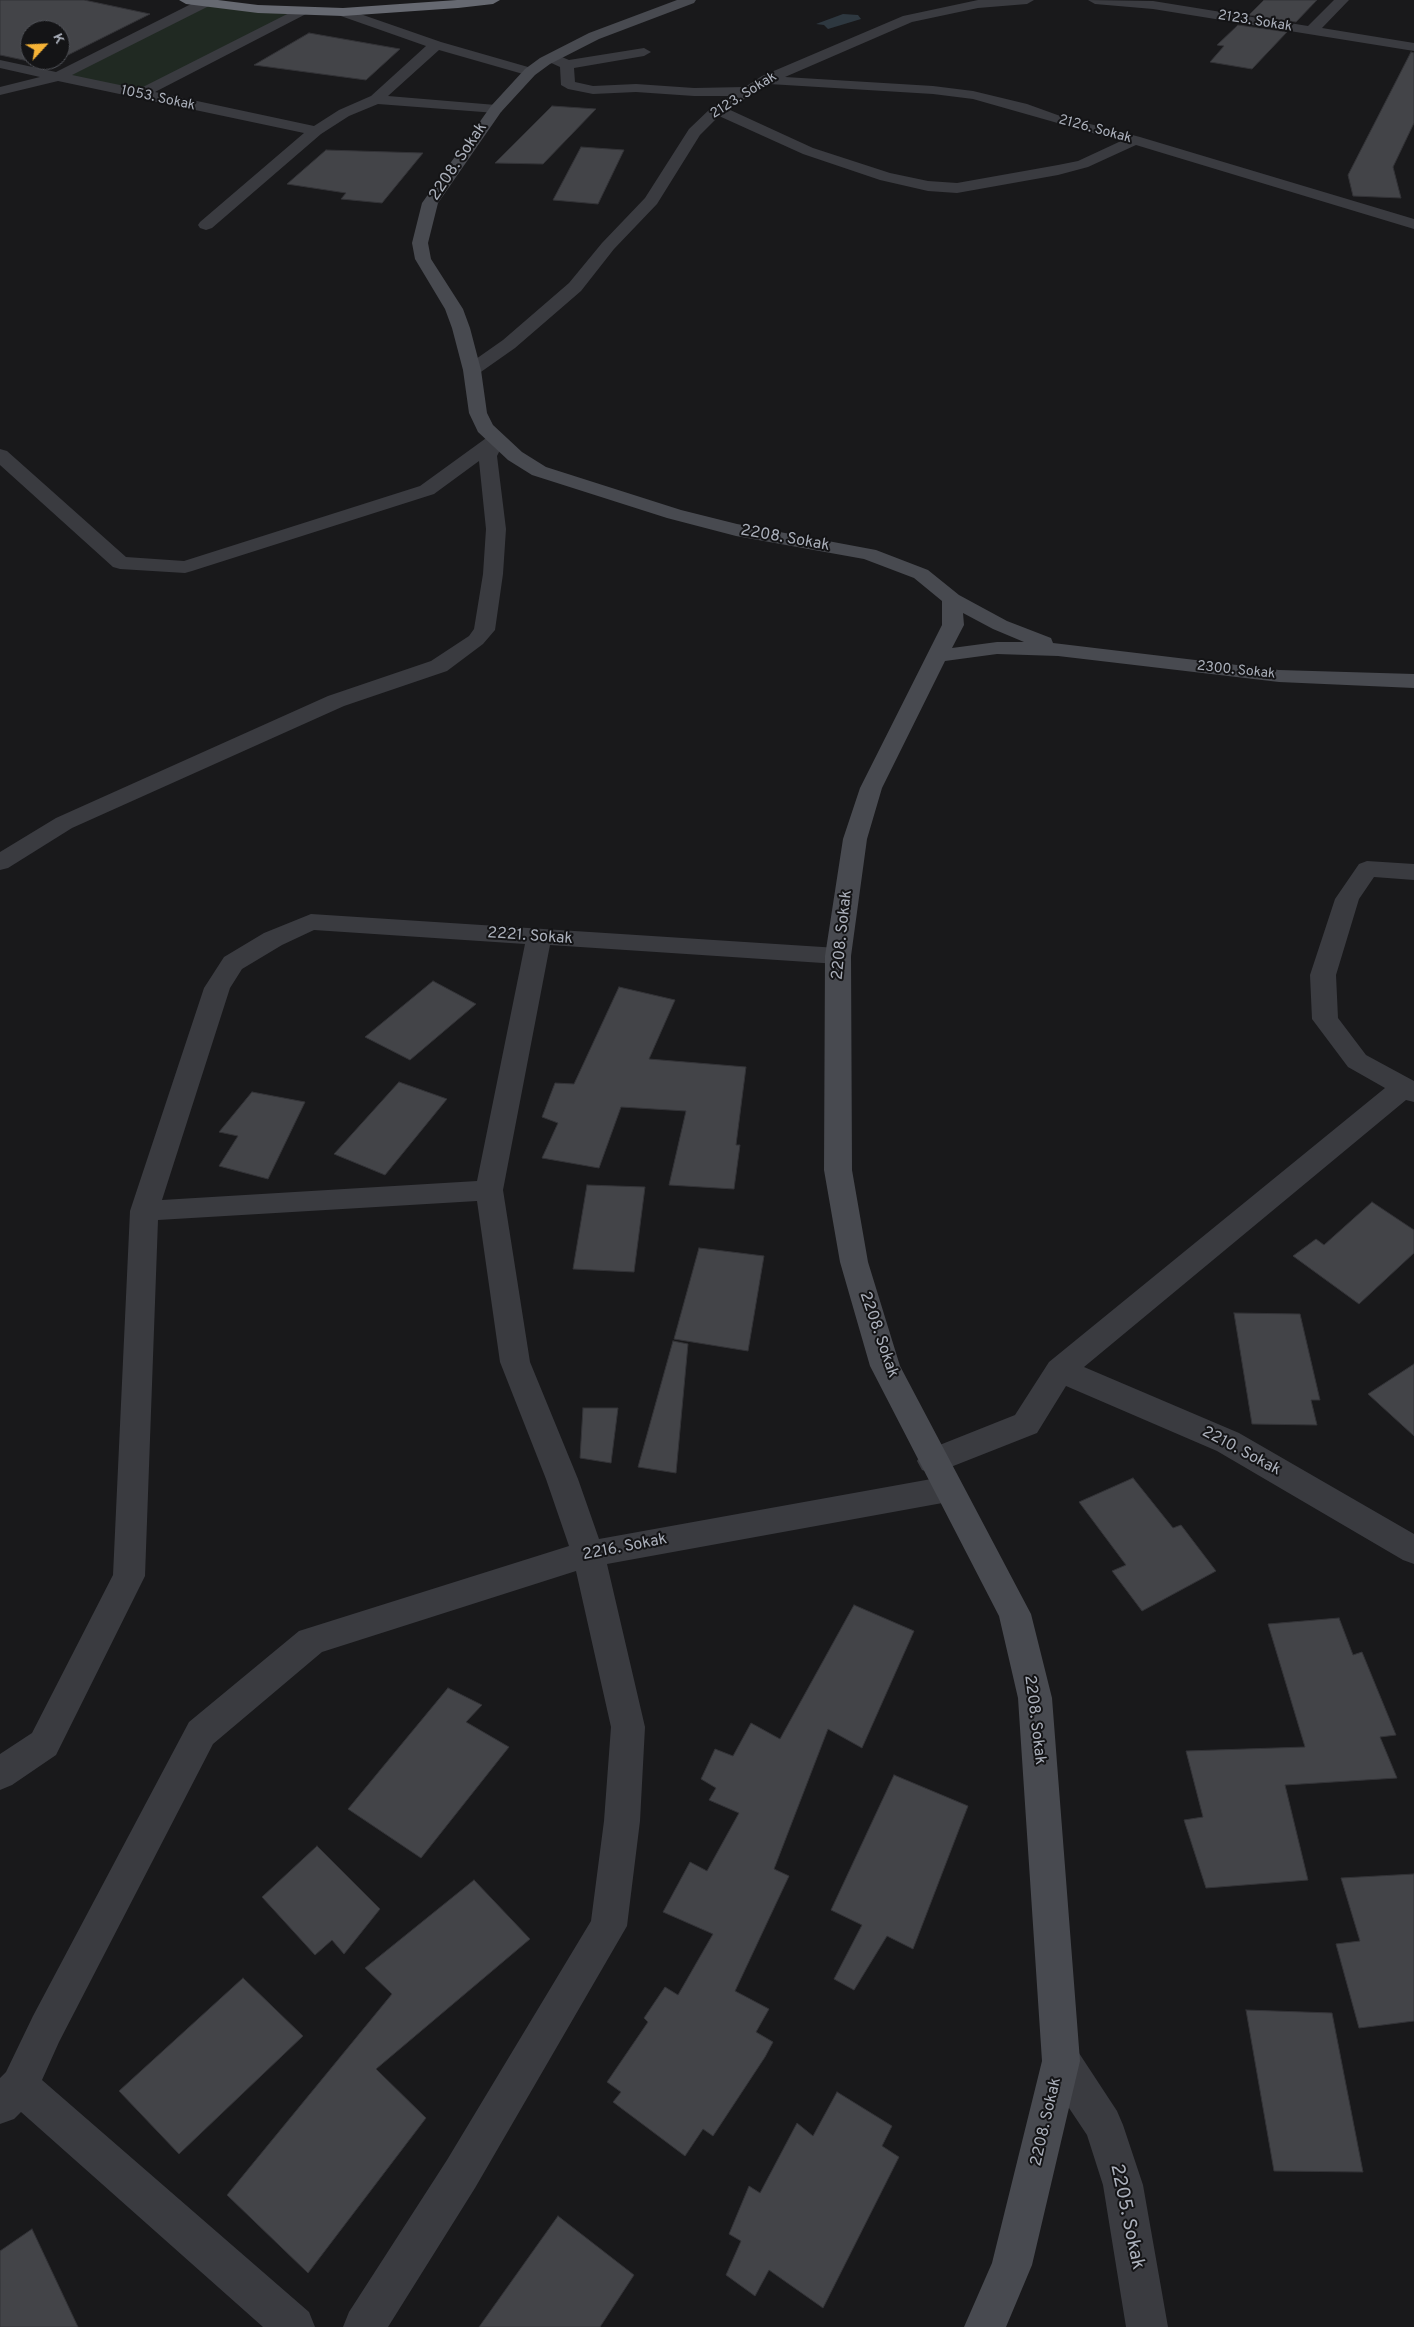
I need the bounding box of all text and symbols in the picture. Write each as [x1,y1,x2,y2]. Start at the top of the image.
street label: 2123. Sokak [1217,8,1293,36]
north arrow [20,20,70,70]
text: K [48,31,68,47]
street label: 2123. Sokak [708,69,780,123]
street label: 1053. Sokak [119,83,197,115]
street label: 2126. Sokak [1057,112,1133,148]
street label: 2208. Sokak [426,119,492,205]
street label: 2208. Sokak [739,522,831,556]
street label: 2300. Sokak [1196,659,1276,683]
street label: 2208. Sokak [829,889,857,981]
street label: 2221. Sokak [487,924,573,950]
street label: 2208. Sokak [854,1289,902,1381]
street label: 2210. Sokak [1198,1423,1284,1481]
street label: 2216. Sokak [581,1530,669,1566]
street label: 2208. Sokak [1019,1674,1049,1766]
street label: 2208. Sokak [1028,2076,1066,2168]
street label: 2205. Sokak [1104,2162,1148,2272]

